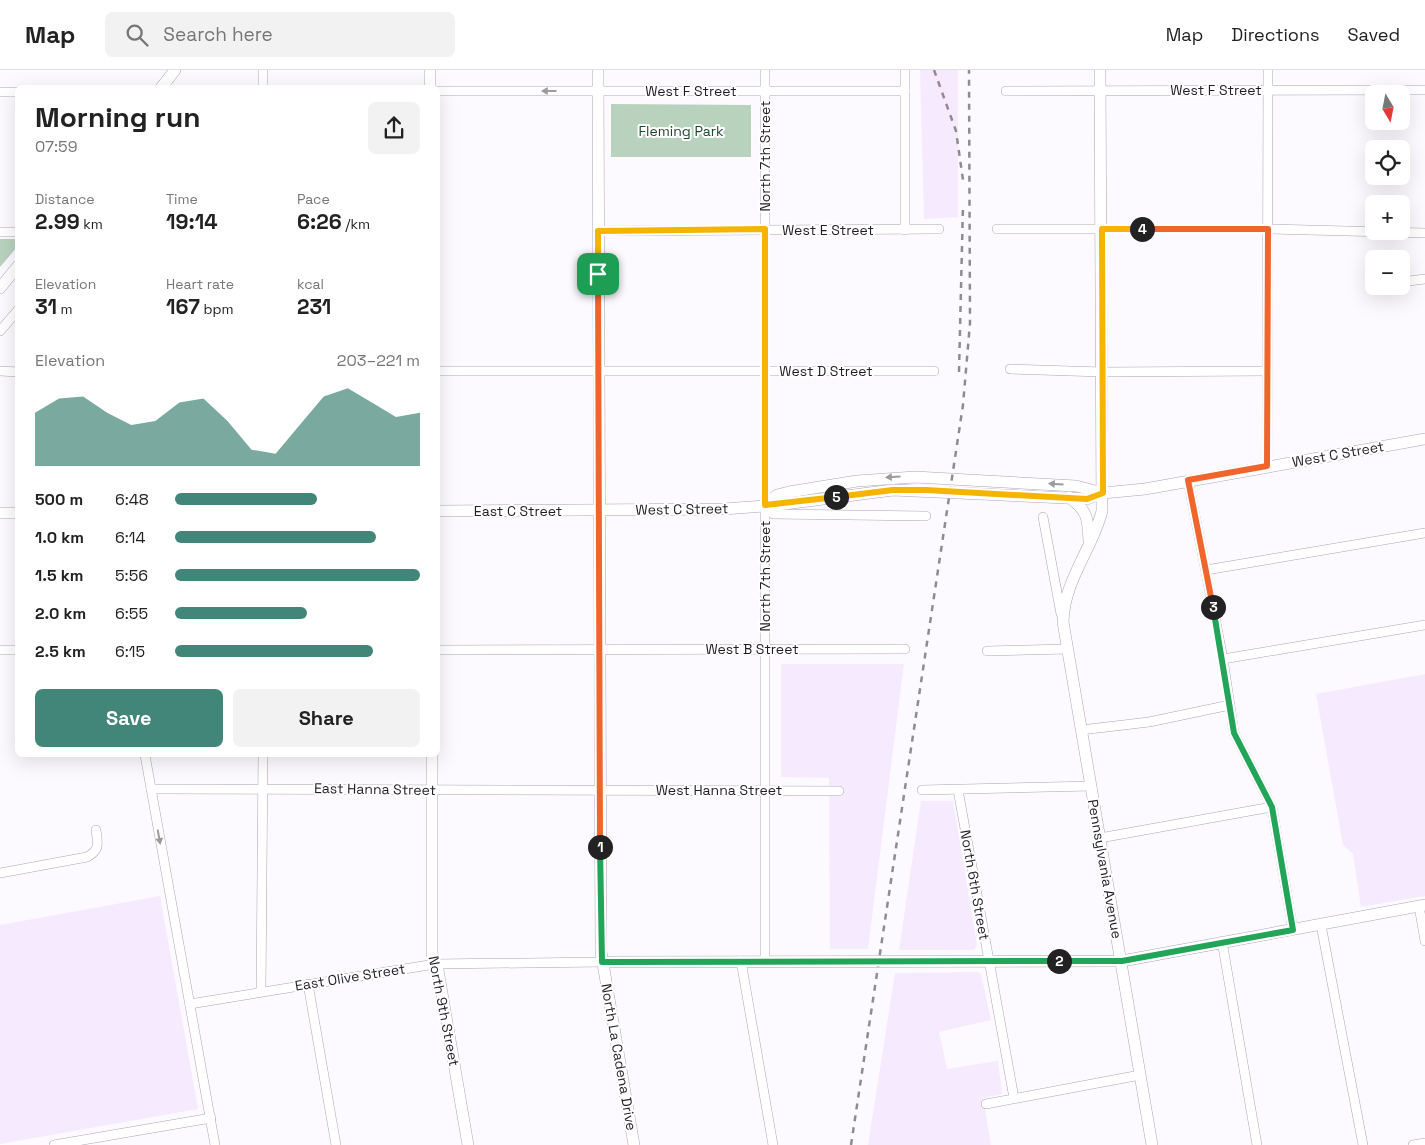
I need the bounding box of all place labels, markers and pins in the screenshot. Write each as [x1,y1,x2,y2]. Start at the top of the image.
pin: 4 [1130,216,1154,242]
pin [577,253,619,295]
pin: 5 [824,484,848,510]
pin: 3 [1200,594,1226,620]
pin: 1 [588,834,612,860]
pin: 2 [1046,948,1072,974]

